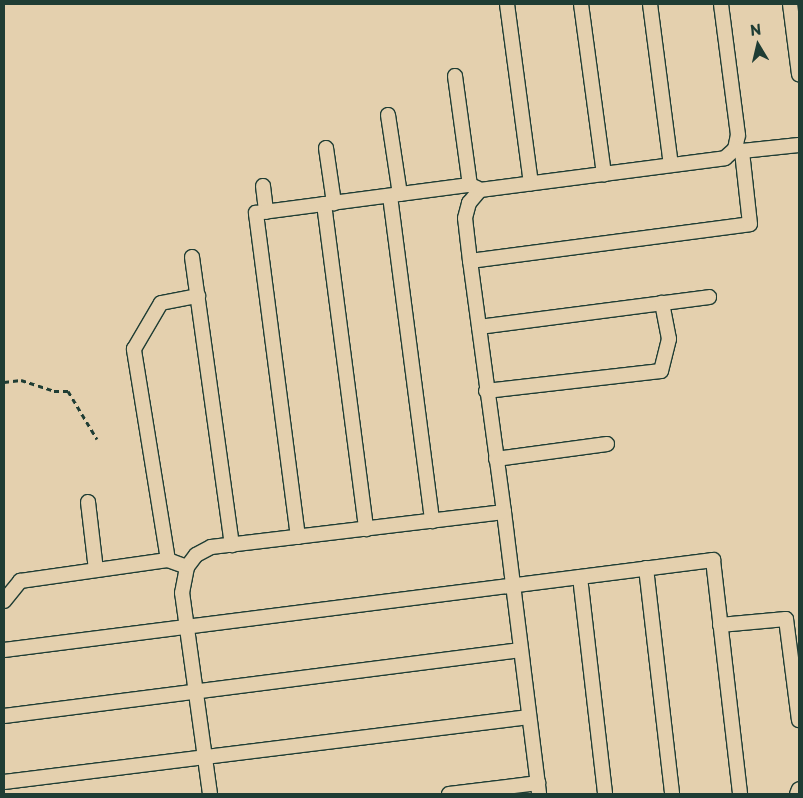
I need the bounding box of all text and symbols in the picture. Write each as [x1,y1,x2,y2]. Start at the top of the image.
text: N [748,18,763,41]
north arrow [733,20,783,70]

